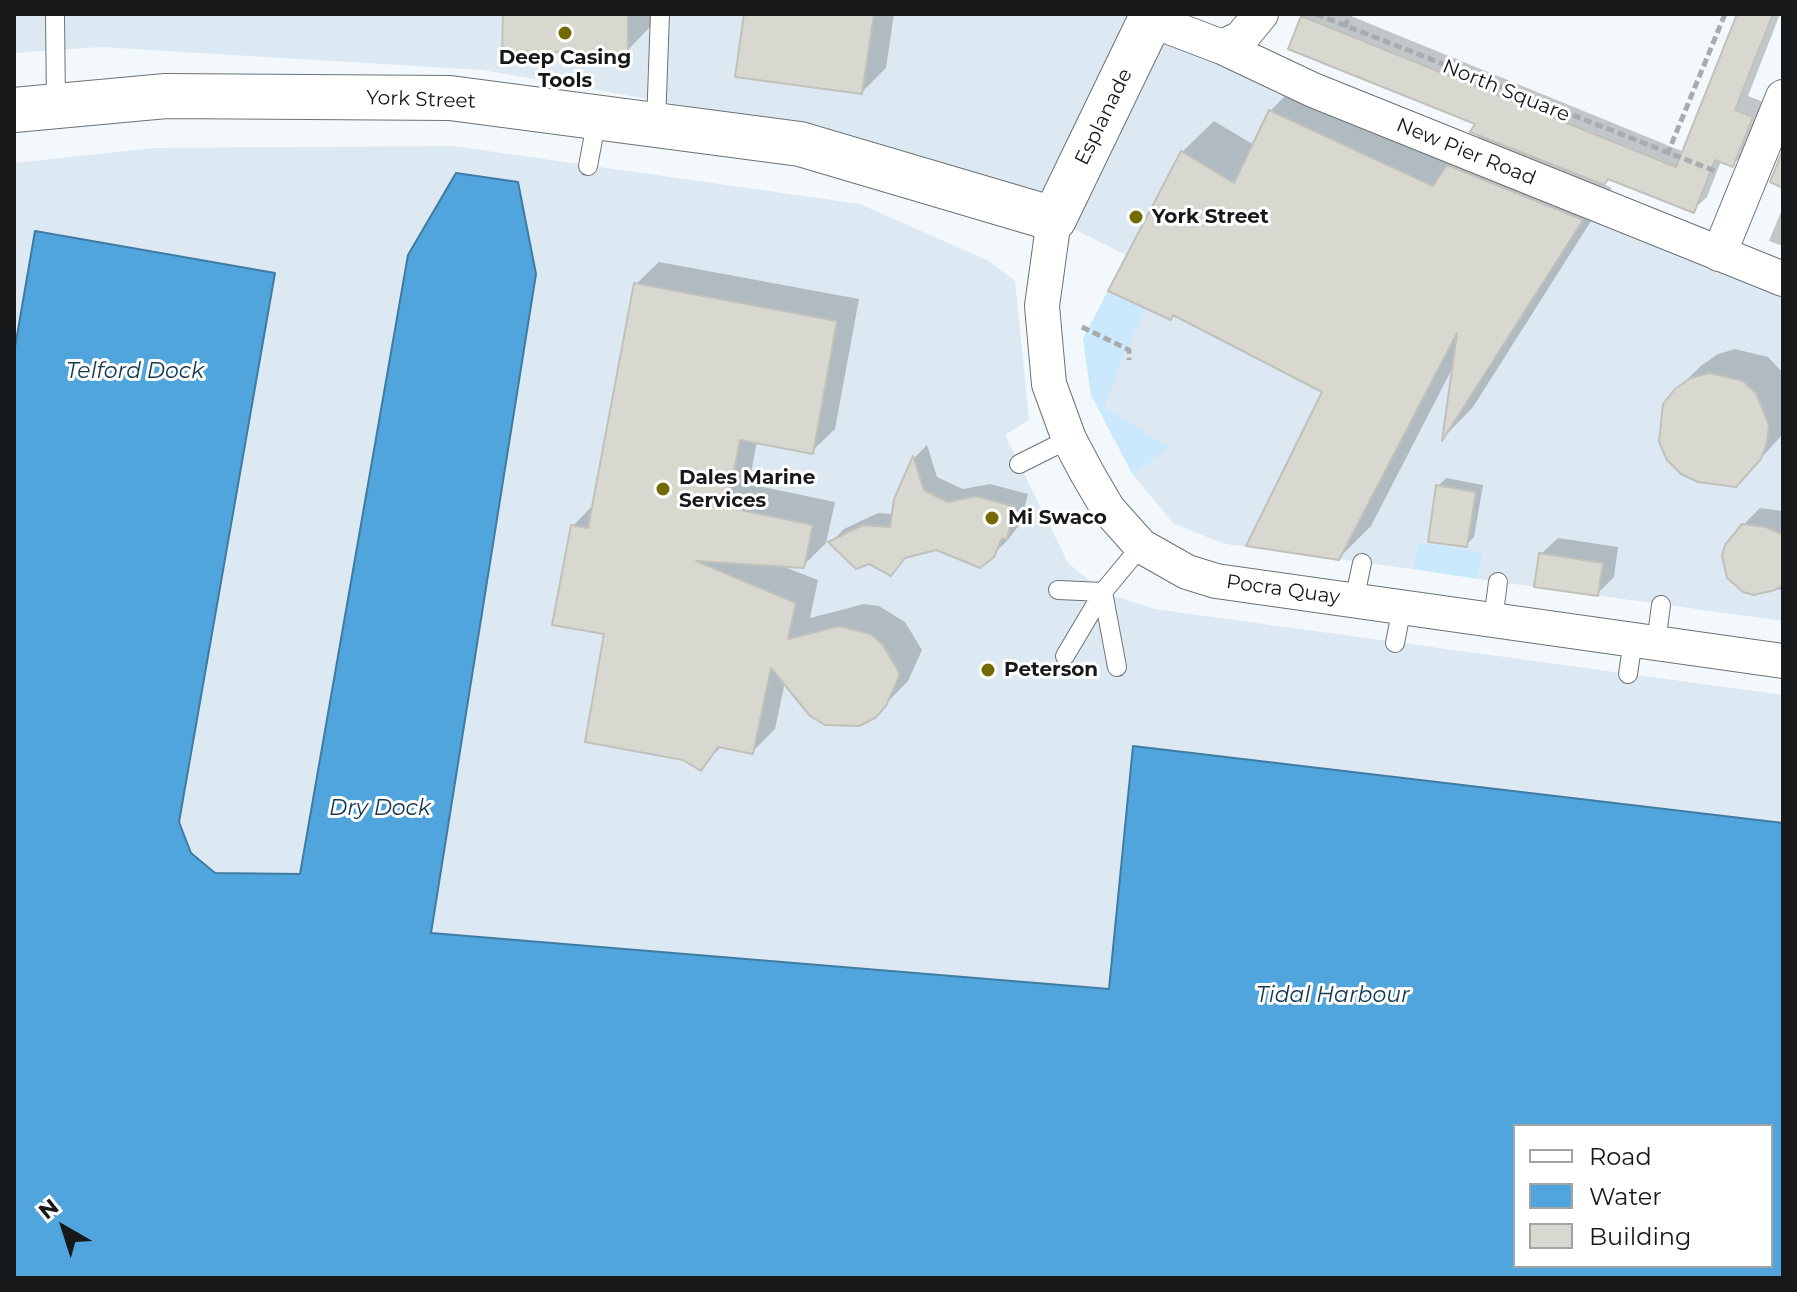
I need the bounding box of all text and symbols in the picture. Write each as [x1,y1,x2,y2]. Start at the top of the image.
marker: Deep Casing Tools [556,24,574,42]
place label: Deep Casing Tools [499,46,631,93]
street label: North Square [1439,55,1573,127]
street label: Esplanade [1070,65,1138,169]
street label: York Street [366,86,476,114]
street label: New Pier Road [1393,113,1539,191]
place label: York Street [1152,205,1269,229]
marker: York Street [1127,208,1145,226]
water label: Telford Dock [66,359,204,385]
place label: Dales Marine Services [679,466,815,513]
marker: Dales Marine Services [654,480,672,498]
place label: Mi Swaco [1008,506,1107,530]
marker: Mi Swaco [983,509,1001,527]
street label: Pocra Quay [1225,570,1341,610]
place label: Peterson [1004,658,1098,682]
marker: Peterson [979,661,997,679]
water label: Dry Dock [329,796,431,822]
water label: Tidal Harbour [1256,983,1410,1009]
legend [1513,1124,1773,1268]
text: Road [1589,1142,1652,1171]
text: Water [1589,1182,1662,1211]
north arrow [24,1188,104,1268]
text: N [33,1193,64,1225]
text: Building [1589,1222,1692,1251]

